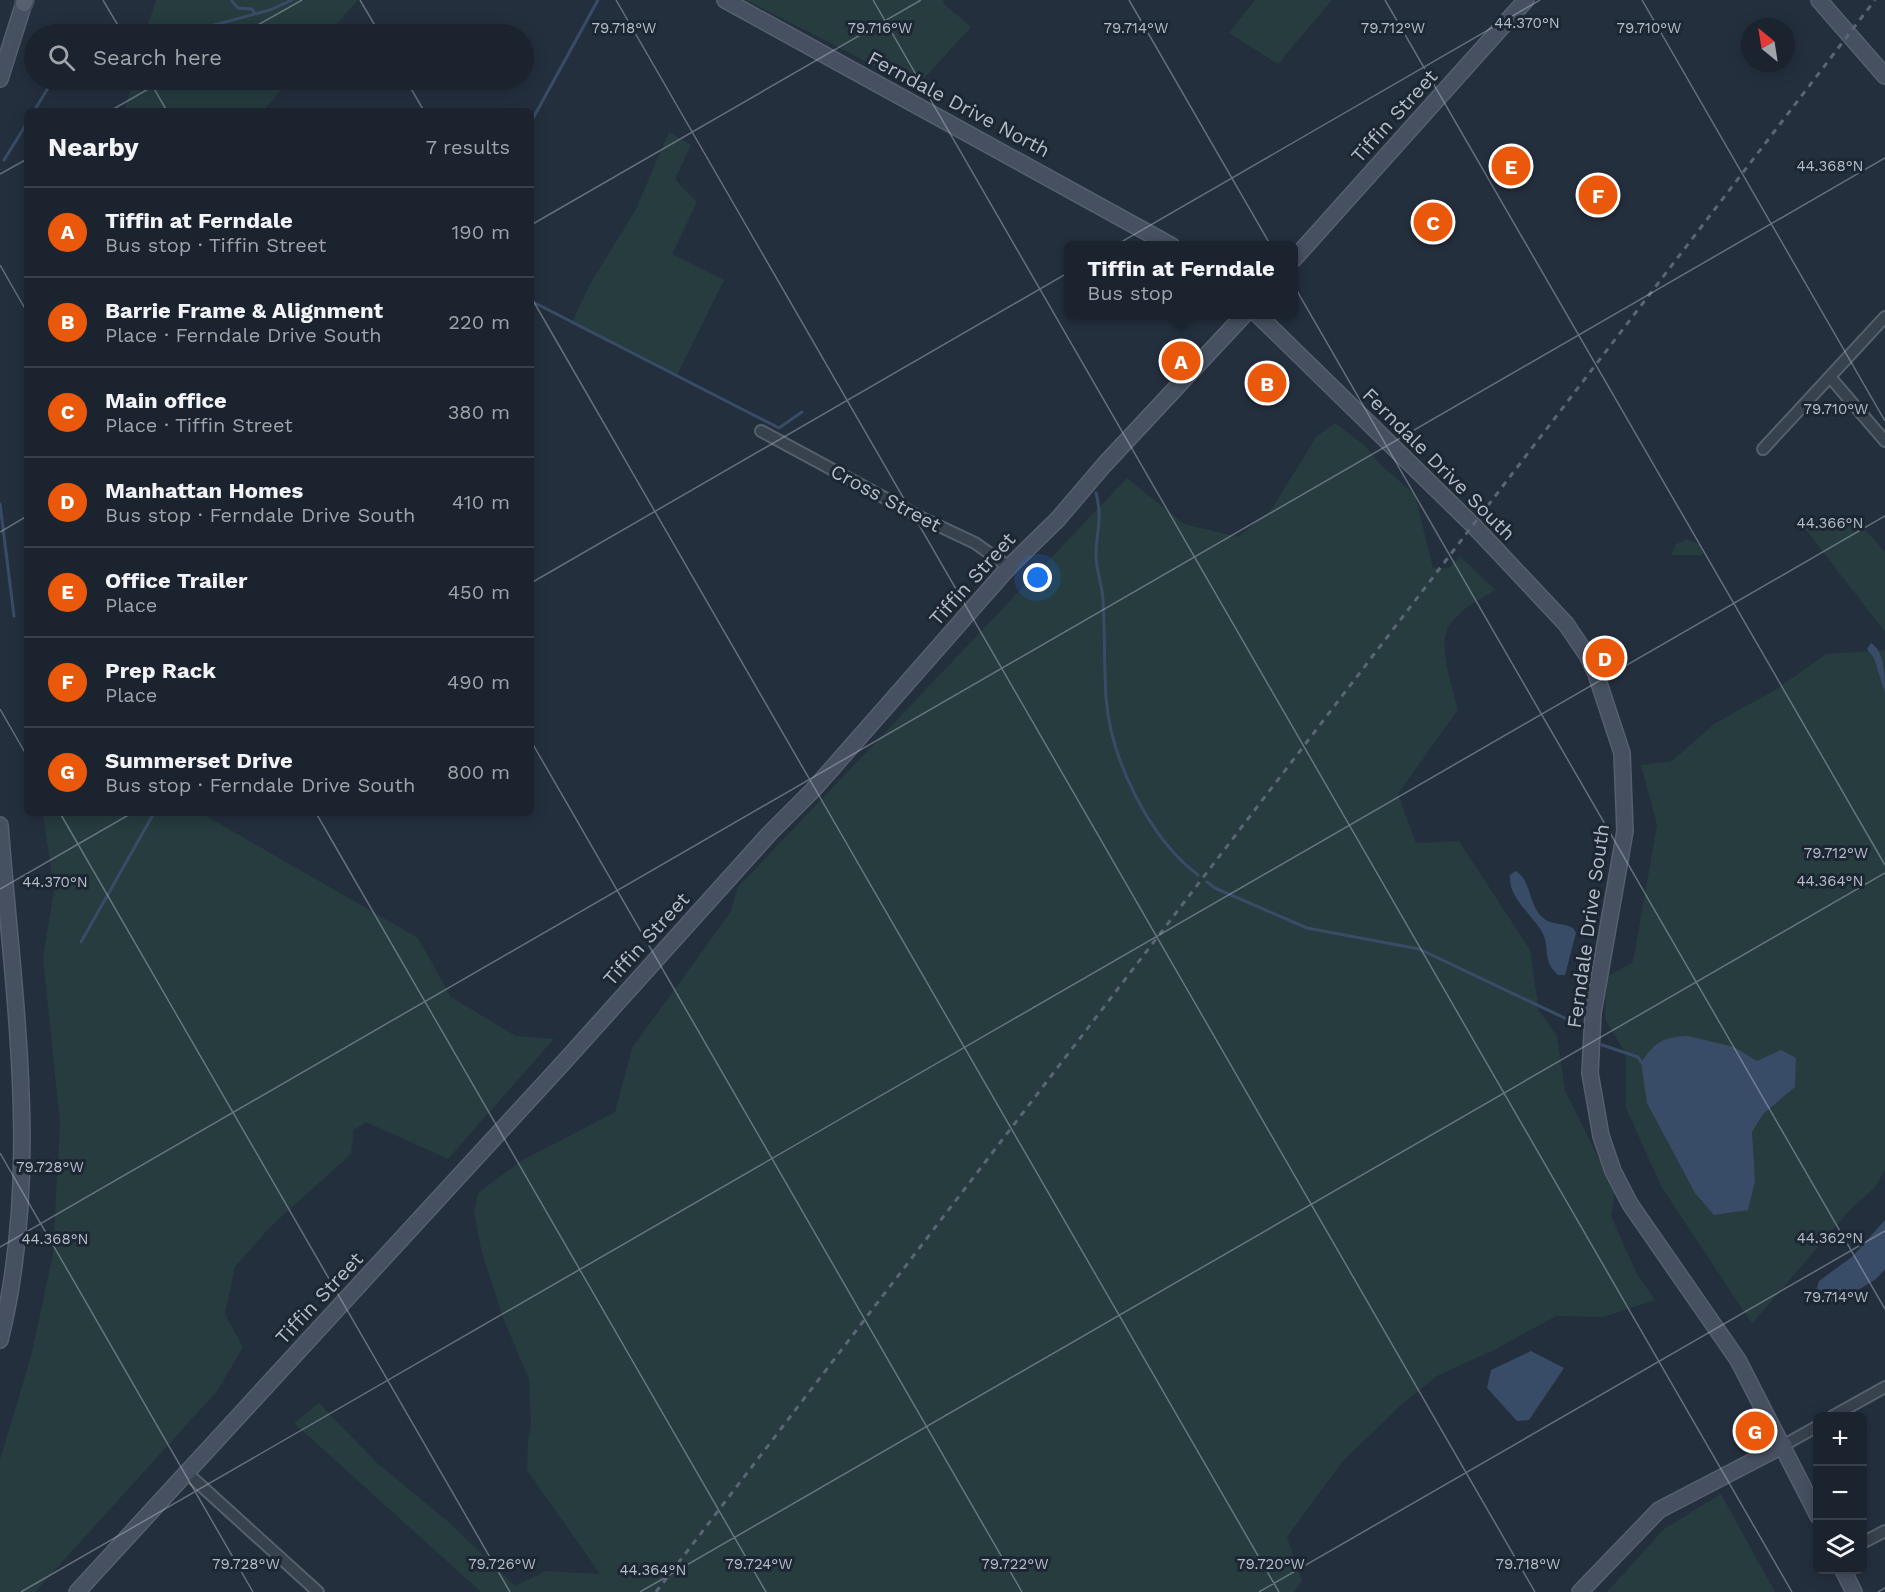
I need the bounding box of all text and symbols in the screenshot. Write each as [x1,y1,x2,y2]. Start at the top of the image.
text: 44.370°N [1494,14,1560,32]
north arrow [1741,18,1795,72]
text: 79.718°W [592,19,656,37]
text: 79.716°W [848,19,912,37]
text: 79.714°W [1104,19,1168,37]
text: 79.712°W [1361,19,1425,37]
text: 79.710°W [1616,19,1682,37]
search box [24,24,534,90]
icon: search [45,41,78,74]
text: Search here [93,45,222,70]
street label: Ferndale Drive North [864,46,1054,162]
street label: Tiffin Street [1346,64,1443,168]
text: Nearby [48,132,139,162]
text: 7 results [426,135,510,159]
pin: E [1492,144,1530,188]
text: 44.368°N [1796,157,1864,175]
pin: F [1578,172,1618,218]
pin: C [1414,200,1452,244]
text: Tiffin at Ferndale [105,208,293,233]
text: A [61,220,74,244]
text: 190 m [452,220,510,244]
text: Bus stop · Tiffin Street [105,233,326,257]
popup [1064,241,1298,319]
text: Tiffin at Ferndale [1087,256,1275,281]
text: Bus stop [1087,281,1173,305]
text: Barrie Frame & Alignment [105,298,383,323]
text: B [61,310,74,334]
text: 220 m [448,310,510,334]
text: Place · Ferndale Drive South [105,323,382,347]
pin: A [1162,338,1200,384]
pin: B [1248,360,1286,406]
street label: Ferndale Drive South [1358,383,1520,545]
text: Main office [105,388,227,413]
text: C [61,400,74,424]
text: 380 m [448,400,510,424]
text: 79.710°W [1803,400,1869,418]
text: Place · Tiffin Street [105,413,293,437]
street label: Cross Street [827,459,946,537]
text: Manhattan Homes [105,478,303,503]
text: D [60,490,75,514]
text: 410 m [452,490,510,514]
text: Bus stop · Ferndale Drive South [105,503,415,527]
text: 44.366°N [1796,514,1864,532]
street label: Tiffin Street [924,527,1021,631]
your location [1023,563,1052,592]
text: Office Trailer [105,568,248,593]
text: E [61,580,74,604]
text: 450 m [448,580,510,604]
text: Place [105,593,157,617]
pin: D [1586,636,1624,680]
text: Prep Rack [105,658,216,683]
text: F [61,670,74,694]
text: 490 m [447,670,510,694]
text: Place [105,683,157,707]
text: Summerset Drive [105,748,293,773]
text: G [60,760,75,784]
text: 800 m [447,760,510,784]
text: Bus stop · Ferndale Drive South [105,773,415,797]
street label: Ferndale Drive South [1562,822,1614,1030]
text: 79.712°W [1804,844,1868,862]
text: 44.364°N [1796,872,1864,890]
text: 44.370°N [22,873,88,891]
street label: Tiffin Street [598,887,695,991]
text: 79.728°W [16,1158,84,1176]
text: 44.362°N [1797,1229,1863,1247]
text: 44.368°N [21,1230,89,1248]
street label: Tiffin Street [270,1246,368,1349]
text: 79.714°W [1804,1288,1868,1306]
pin: G [1736,1408,1774,1454]
map controls [1813,1412,1867,1574]
button: + [1813,1412,1867,1466]
button: − [1813,1466,1867,1520]
button: layers [1813,1520,1867,1574]
text: 79.728°W [212,1555,280,1573]
text: 79.726°W [468,1555,536,1573]
text: 79.724°W [725,1555,793,1573]
text: 79.722°W [981,1555,1049,1573]
text: 79.720°W [1237,1555,1305,1573]
text: 79.718°W [1496,1555,1560,1573]
text: 44.364°N [619,1561,687,1579]

